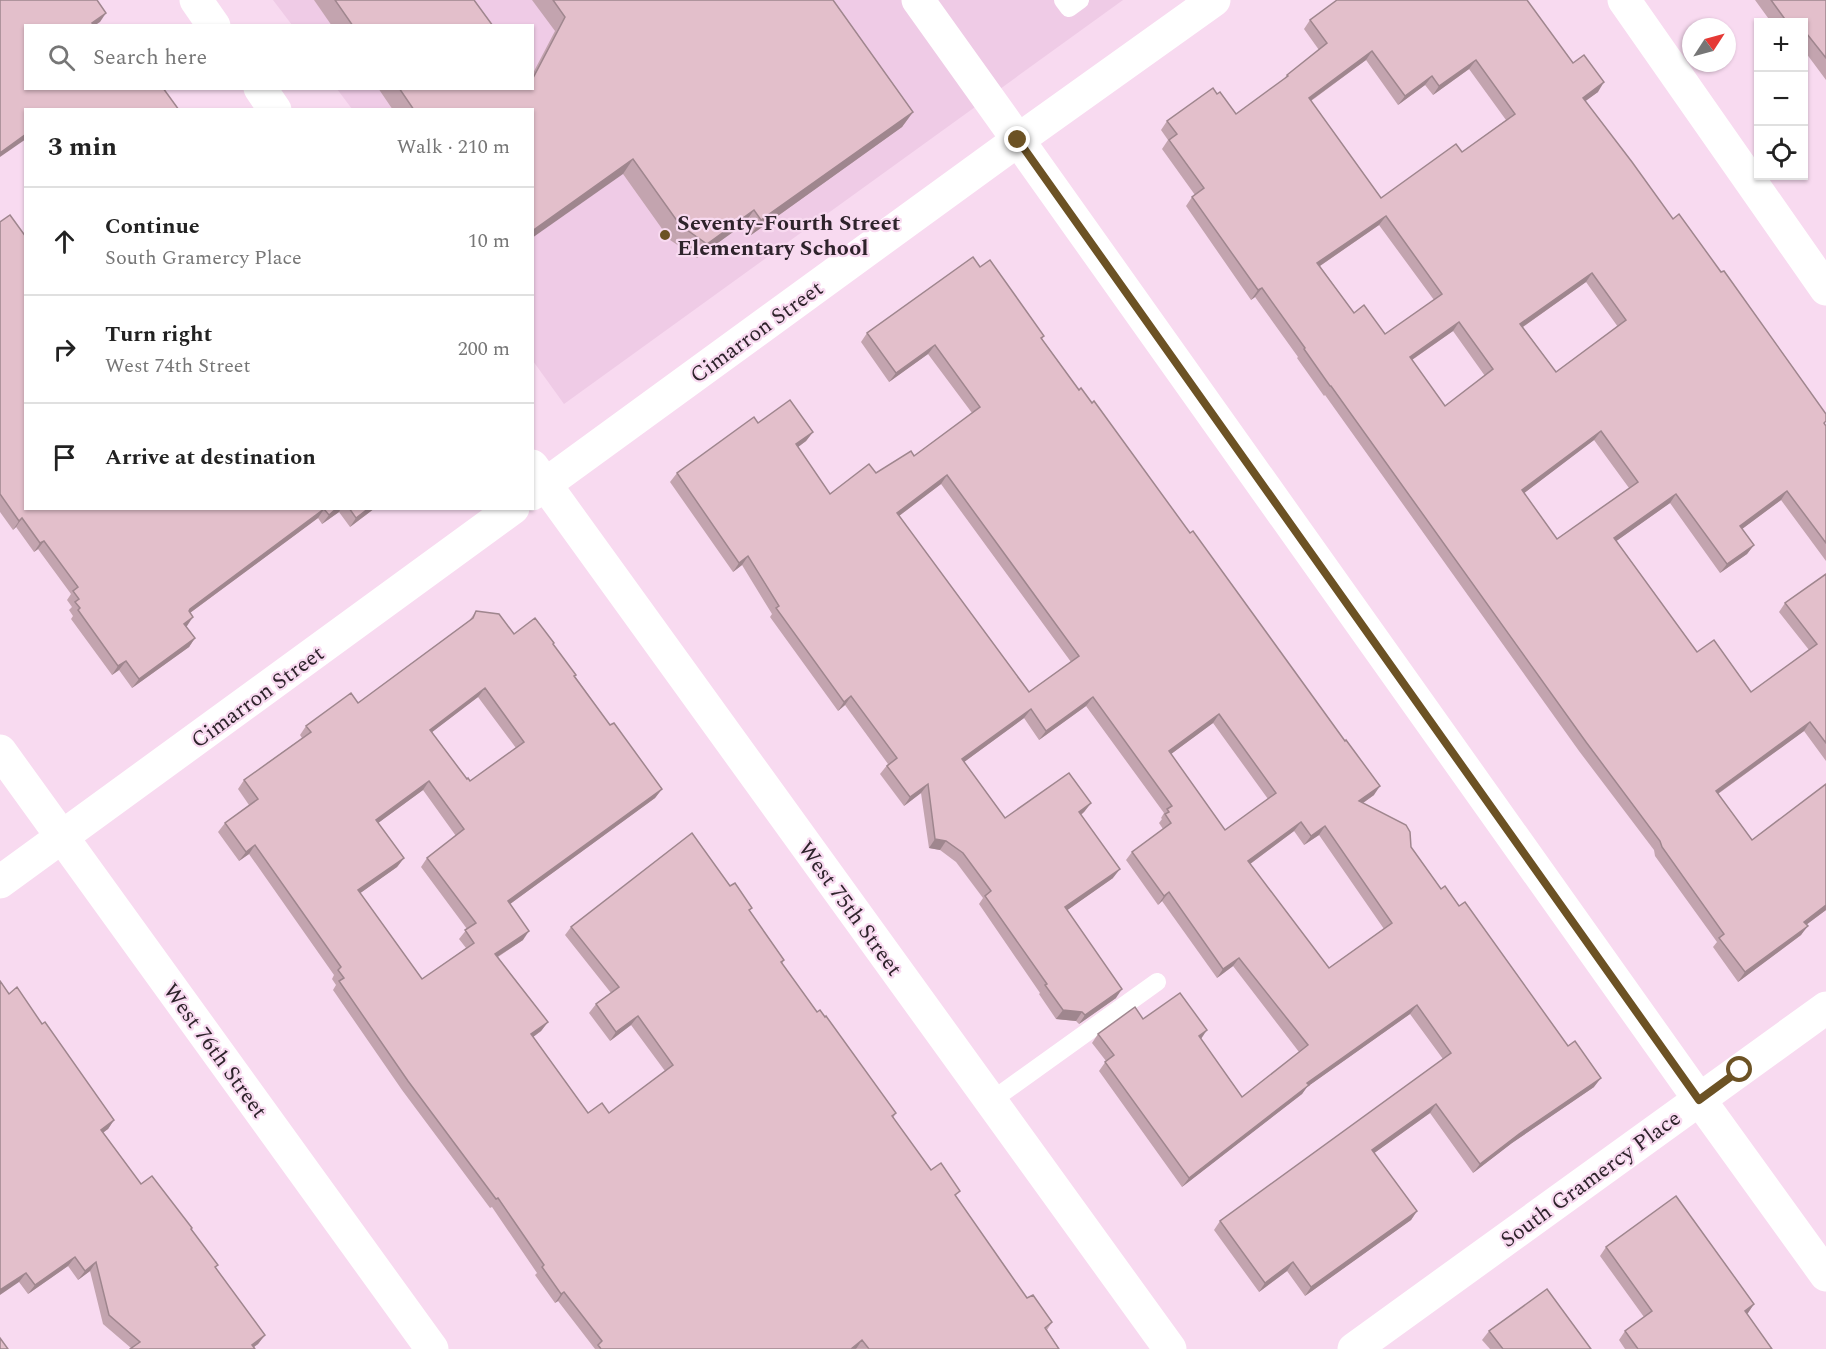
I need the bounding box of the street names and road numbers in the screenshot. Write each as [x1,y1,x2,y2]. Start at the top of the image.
street label: Cimarron Street [683,272,831,392]
street label: Cimarron Street [184,637,332,757]
street label: West 75th Street [789,834,910,984]
street label: West 76th Street [154,976,275,1126]
street label: South Gramercy Place [1494,1102,1688,1256]

